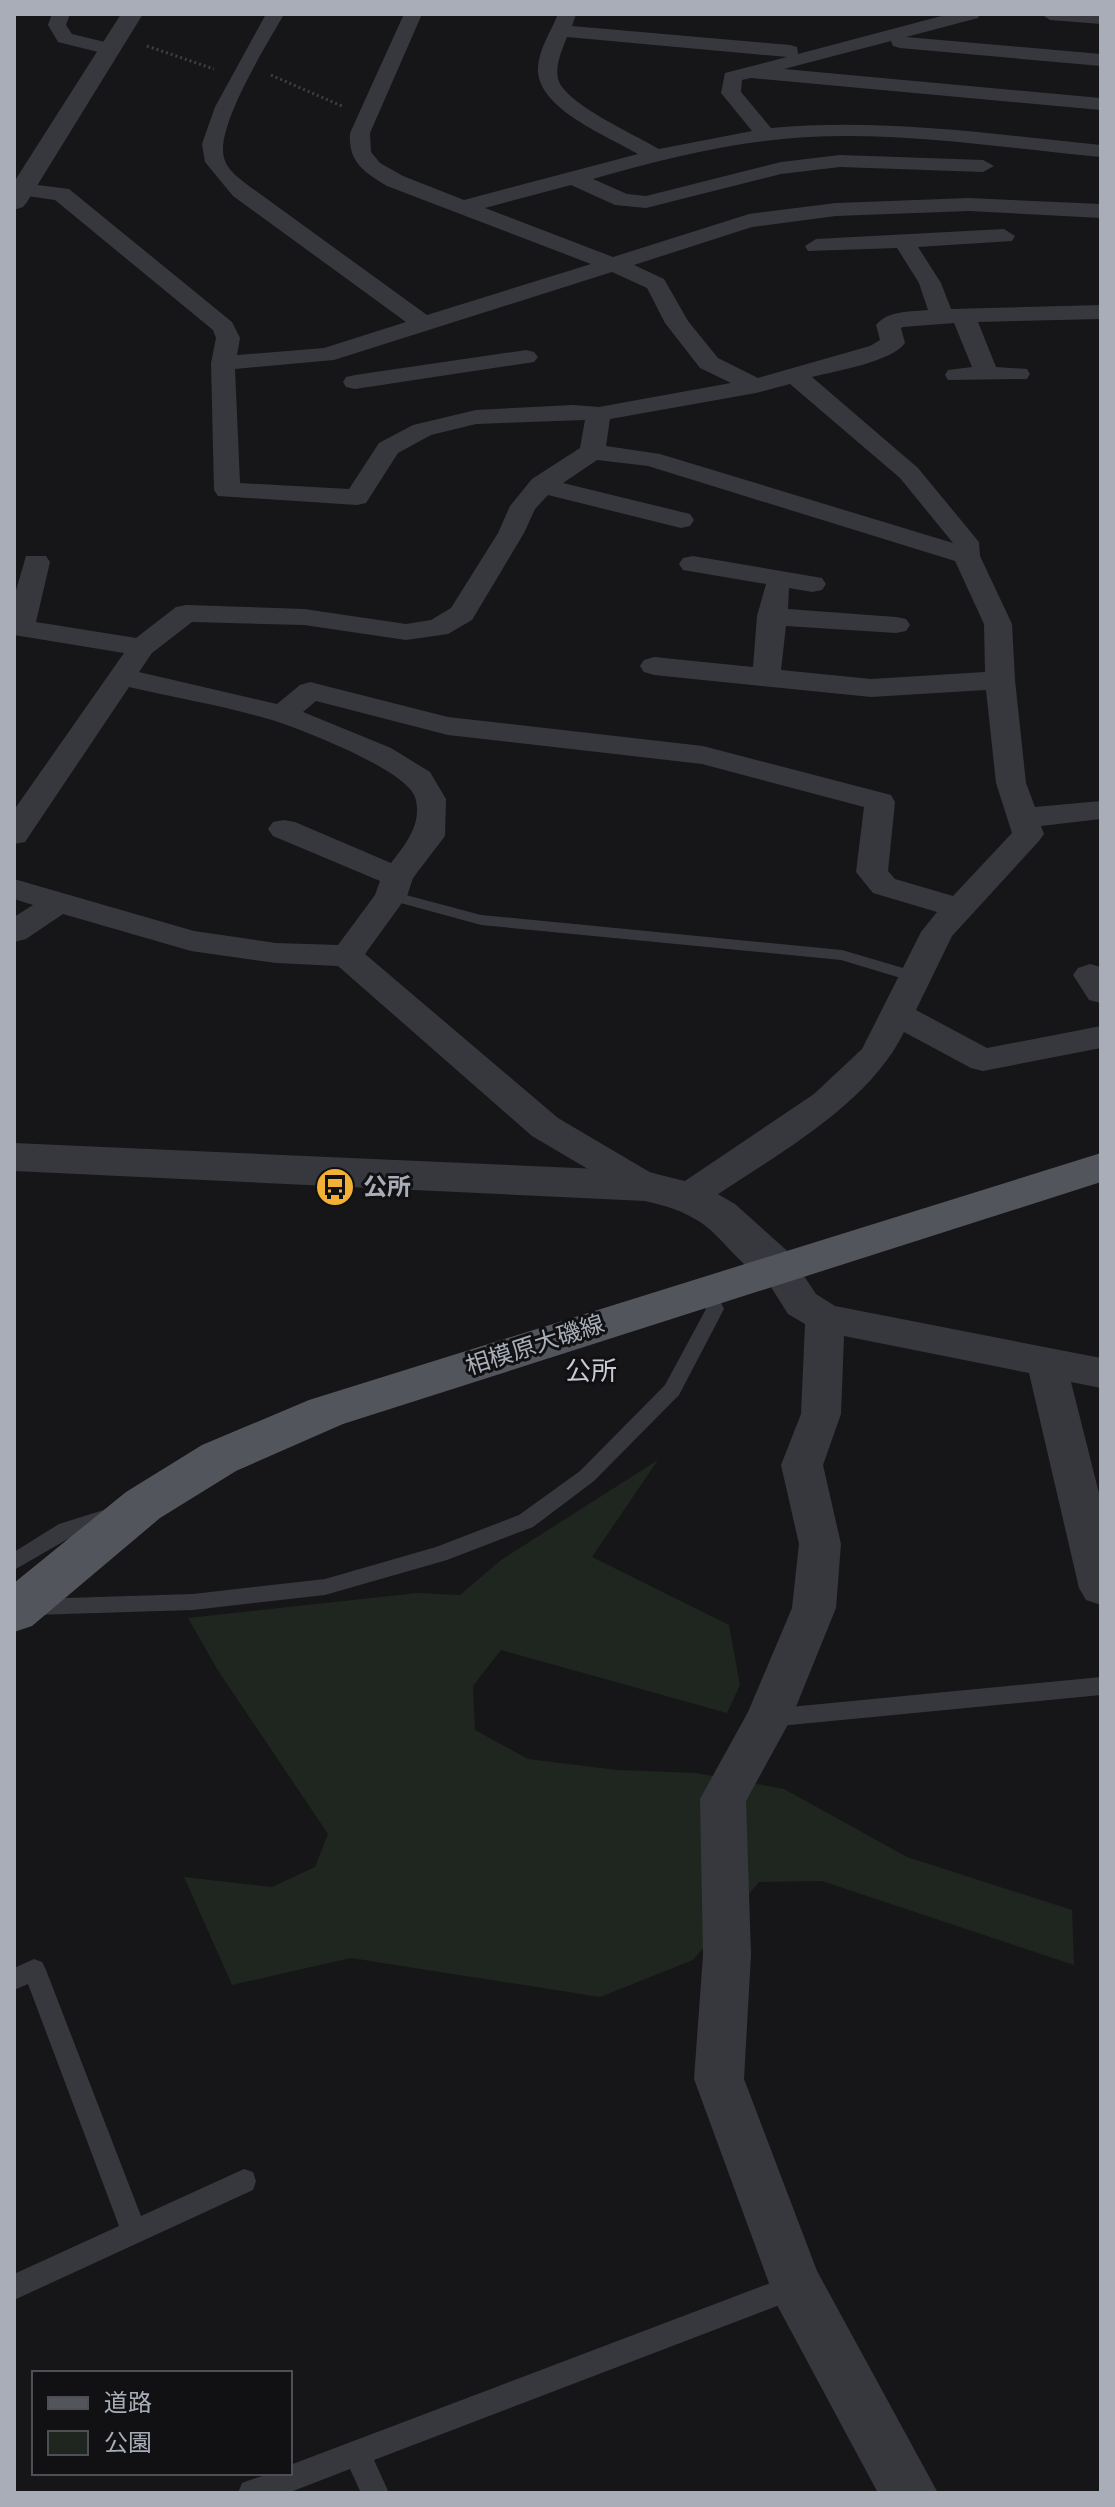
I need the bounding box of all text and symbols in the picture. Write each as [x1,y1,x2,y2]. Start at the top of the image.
bus stop icon: 公所 [314,1166,356,1208]
place label: 公所 [363,1170,411,1202]
street label: 相模原大磯線 [461,1307,608,1382]
district label: 公所 [565,1353,617,1388]
legend [32,2371,292,2475]
text: 道路 [104,2386,152,2418]
text: 公園 [104,2426,152,2458]

